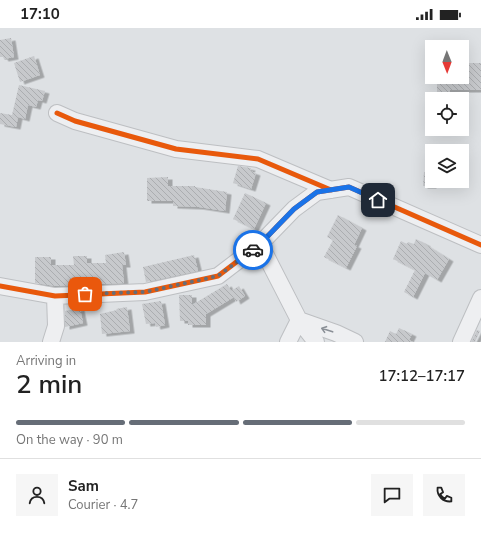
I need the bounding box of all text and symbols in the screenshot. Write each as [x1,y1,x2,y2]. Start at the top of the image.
text: 17:10 [20,4,60,24]
north arrow [425,40,469,84]
map controls [425,40,469,188]
button: locate [425,92,469,136]
button: layers [425,144,469,188]
pin [361,183,395,217]
icon: home [367,189,389,211]
courier [233,230,273,270]
icon: car [242,239,264,261]
pin [68,277,102,311]
icon: bag [74,283,96,305]
one-way arrow [321,326,334,333]
text: Arriving in [16,352,76,370]
text: 17:12–17:17 [378,366,465,386]
text: 2 min [16,367,82,402]
text: On the way · 90 m [16,431,123,449]
button: person [16,474,58,516]
button: chat [371,474,413,516]
button: phone [423,474,465,516]
text: Sam [68,476,99,496]
text: Courier · 4.7 [68,496,138,514]

